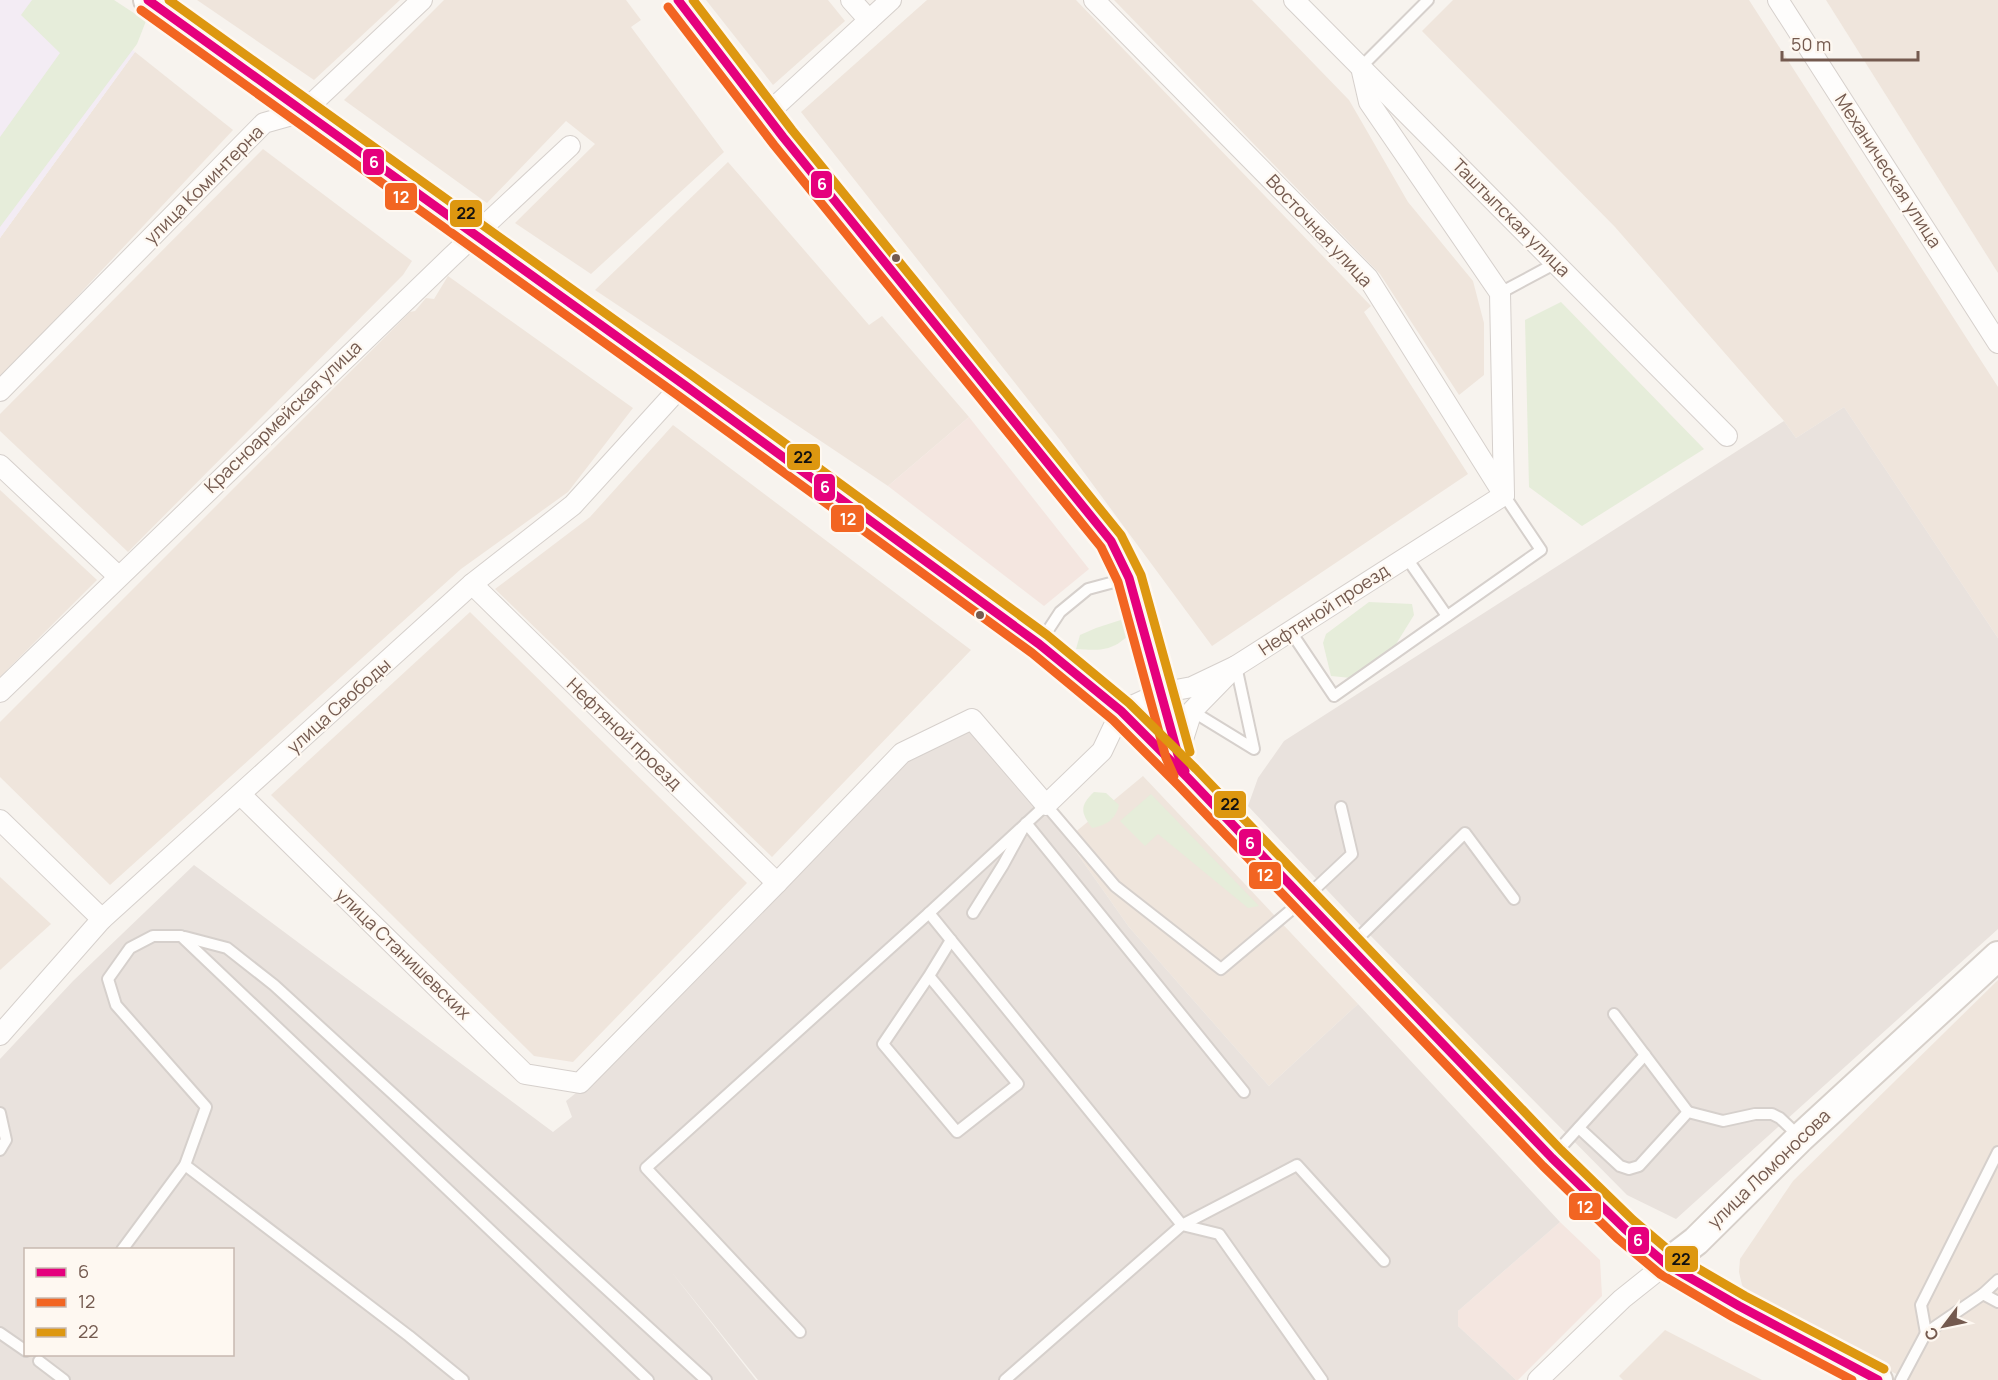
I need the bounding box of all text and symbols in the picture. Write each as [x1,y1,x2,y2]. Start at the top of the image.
scale bar [1782,24,1918,62]
text: 50 m [1791,32,1831,56]
street label: Механическая улица [1830,89,1948,252]
street label: улица Коминтерна [138,119,268,249]
line badge: 6 [362,148,385,176]
text: 6 [369,151,379,173]
street label: Таштыпская улица [1447,153,1576,282]
street label: Восточная улица [1261,169,1378,292]
line badge: 6 [810,170,833,199]
text: 6 [817,173,827,195]
line badge: 12 [384,182,418,211]
text: 12 [393,186,409,208]
line badge: 22 [449,199,483,228]
text: 22 [456,202,476,224]
unlabelled marker [890,252,902,264]
street label: Красноармейская улица [199,335,366,498]
line badge: 22 [786,443,821,471]
text: 22 [793,446,813,468]
line badge: 6 [813,473,836,502]
text: 6 [820,476,830,498]
line badge: 12 [830,504,865,533]
text: 12 [840,508,856,530]
street label: Нефтяной проезд [1254,558,1393,660]
unlabelled marker [974,609,986,621]
street label: улица Свободы [281,652,395,758]
street label: Нефтяной проезд [562,672,687,795]
line badge: 22 [1213,790,1247,819]
text: 22 [1220,793,1240,815]
line badge: 6 [1238,828,1262,857]
text: 6 [1245,832,1255,854]
line badge: 12 [1248,861,1282,890]
text: 12 [1257,864,1273,886]
street label: улица Станишевских [331,882,477,1025]
street label: улица Ломоносова [1702,1103,1835,1233]
line badge: 12 [1568,1192,1602,1221]
text: 12 [1577,1196,1593,1218]
line badge: 6 [1627,1226,1650,1255]
text: 6 [1633,1229,1643,1251]
line badge: 22 [1664,1245,1699,1273]
legend [24,1248,234,1356]
text: 22 [1671,1248,1691,1270]
text: 6 [78,1259,89,1283]
text: 12 [78,1289,95,1313]
north arrow [1914,1296,1974,1356]
text: 22 [78,1319,99,1343]
text: С [1919,1323,1944,1345]

